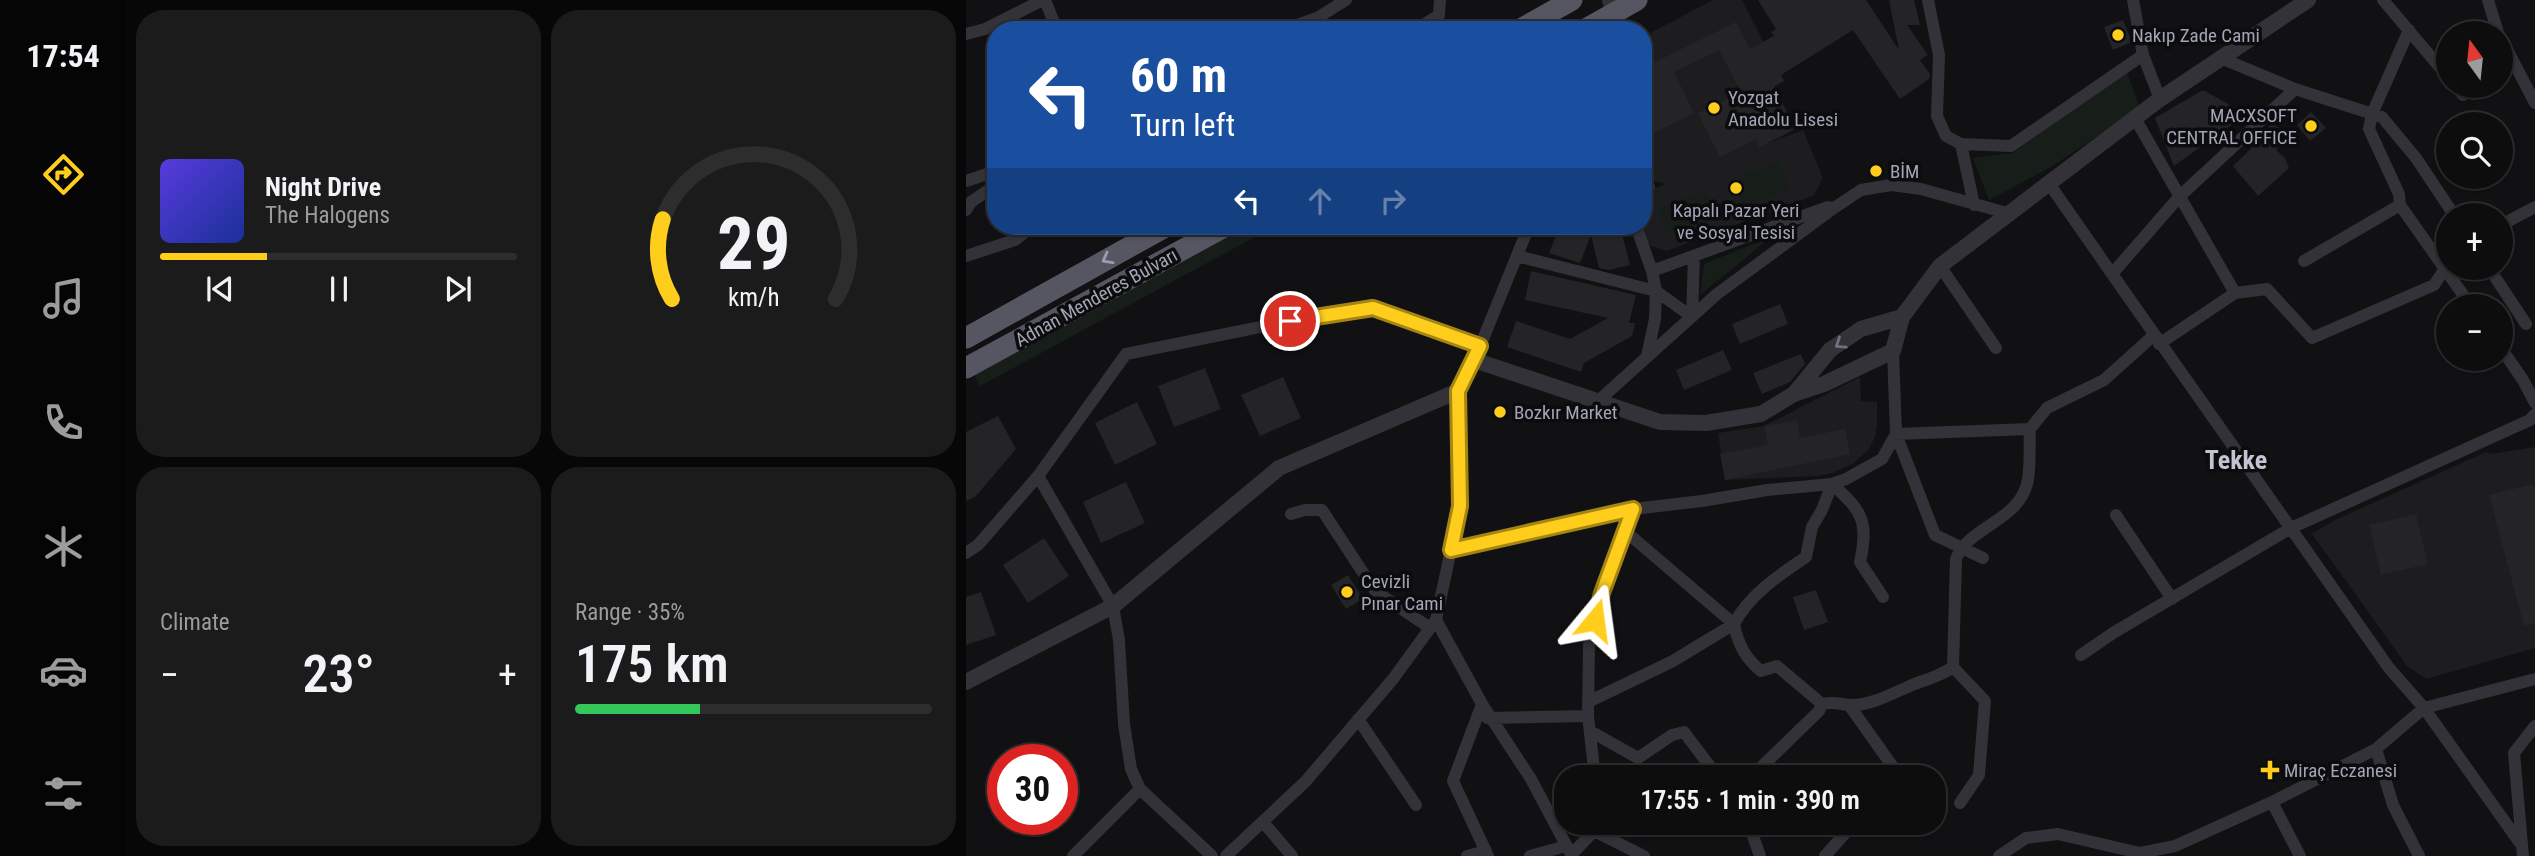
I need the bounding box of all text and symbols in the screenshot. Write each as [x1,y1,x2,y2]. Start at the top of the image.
north arrow [2436,21,2513,98]
map controls [2436,21,2513,371]
place label: Nakıp Zade Cami [2132,24,2260,47]
marker: Nakıp Zade Cami [2110,27,2126,43]
text: 17:54 [26,37,100,75]
text: 60 m [1130,47,1227,104]
icon: left [1015,49,1106,140]
place label: Yozgat Anadolu Lisesi [1728,86,1838,131]
marker: Yozgat Anadolu Lisesi [1706,100,1722,116]
place label: MACXSOFT CENTRAL OFFICE [2166,104,2297,149]
text: Turn left [1130,106,1235,144]
button: search [2436,112,2513,189]
marker: MACXSOFT CENTRAL OFFICE [2303,118,2319,134]
icon: directions [39,150,88,199]
place label: BİM [1890,160,1919,183]
marker: BİM [1868,163,1884,179]
text: Night Drive [265,172,381,202]
marker: Kapalı Pazar Yeri ve Sosyal Tesisi [1728,180,1744,196]
icon: left [1228,182,1266,220]
icon: ahead [1301,182,1339,220]
icon: right [1374,182,1412,220]
place label: Kapalı Pazar Yeri ve Sosyal Tesisi [1673,199,1799,244]
text: The Halogens [265,202,390,229]
text: 29 [717,202,790,288]
button: + [2436,203,2513,280]
street label: Adnan Menderes Bulvarı [1011,243,1181,352]
one-way arrow [1102,251,1115,264]
icon: previous [201,270,239,308]
icon: pause [320,270,358,308]
icon: next [439,270,477,308]
icon: music [39,274,88,323]
text: km/h [728,283,779,312]
pin [1260,291,1320,351]
button: − [2436,294,2513,371]
icon: arrive [1271,302,1309,340]
one-way arrow [1835,336,1848,348]
icon: phone [39,398,88,447]
place label: Bozkır Market [1514,401,1617,424]
marker: Bozkır Market [1492,404,1508,420]
district label: Tekke [2205,445,2267,475]
icon: climate [39,522,88,571]
place label: Cevizli Pınar Cami [1361,570,1443,615]
position arrow [1558,583,1632,657]
marker: Cevizli Pınar Cami [1339,584,1355,600]
text: Range · 35% [575,599,685,626]
text: Climate [160,609,230,636]
text: 175 km [575,634,729,695]
text: 23° [302,644,375,705]
icon: car [39,646,88,695]
text: − [160,653,179,697]
text: + [498,653,517,697]
speed limit sign: 30 [987,744,1078,835]
place label: Miraç Eczanesi [2284,759,2397,782]
marker: Miraç Eczanesi [2262,762,2278,778]
icon: filters [39,769,88,818]
text: 17:55 · 1 min · 390 m [1640,785,1860,815]

